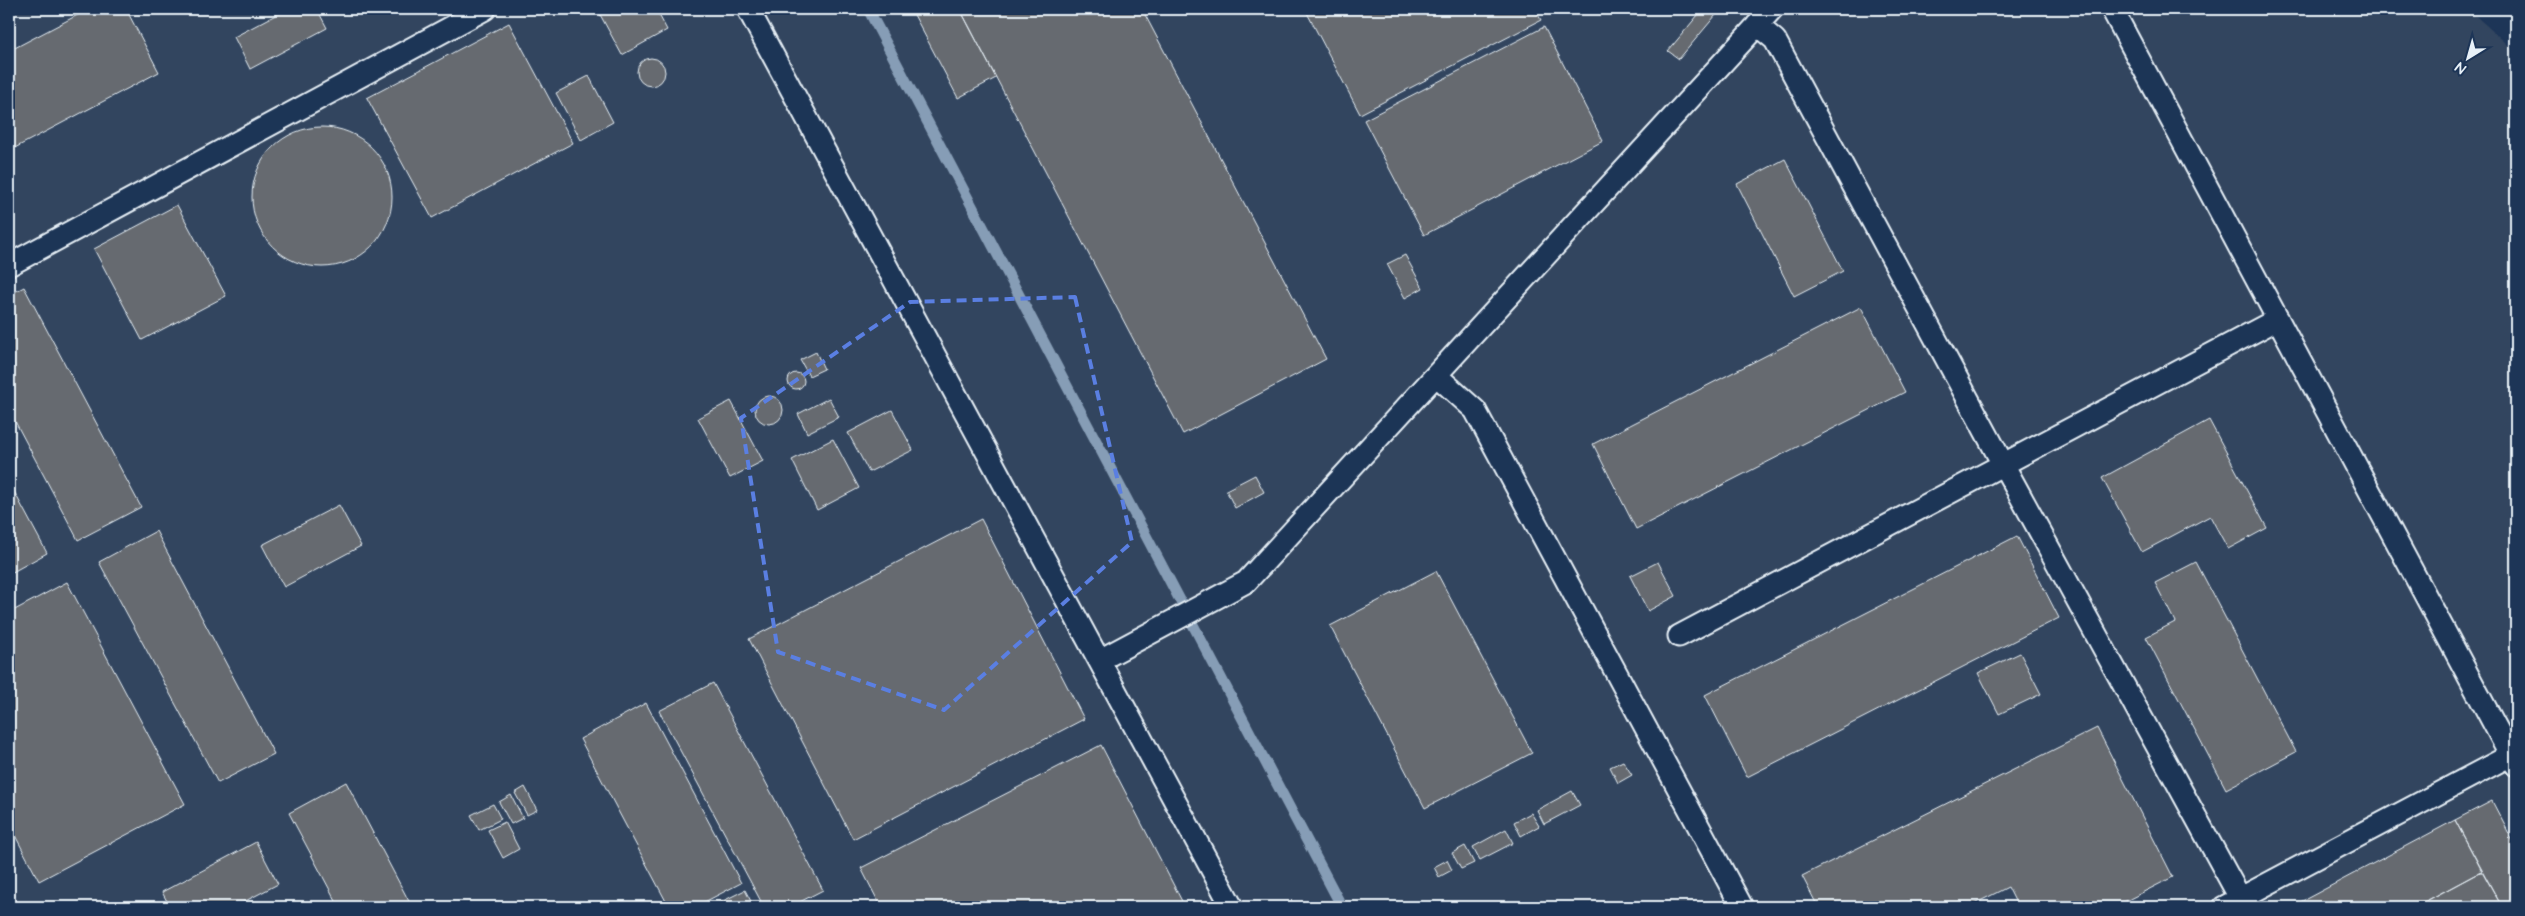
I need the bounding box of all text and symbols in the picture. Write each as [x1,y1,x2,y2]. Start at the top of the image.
north arrow [2442,32,2492,82]
text: N [2451,57,2470,78]

